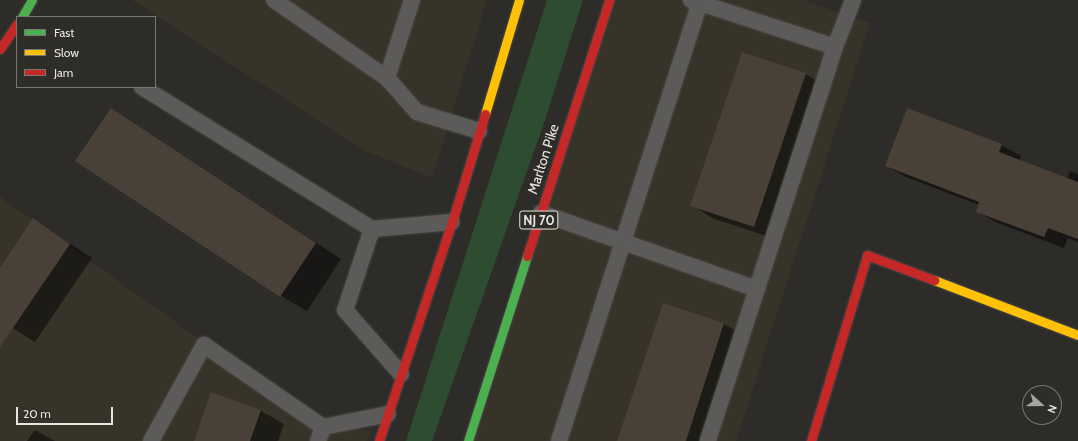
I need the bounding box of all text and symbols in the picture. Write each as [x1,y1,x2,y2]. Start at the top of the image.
legend [16,16,156,88]
text: Fast [54,25,74,40]
text: Slow [54,45,79,60]
text: Jam [54,65,73,80]
street label: Marlton Pike [524,122,562,196]
road number: NJ 70 [519,209,559,231]
north arrow [1022,385,1062,425]
scale bar [18,399,115,425]
text: N [1044,403,1060,415]
text: 20 m [23,406,51,421]

